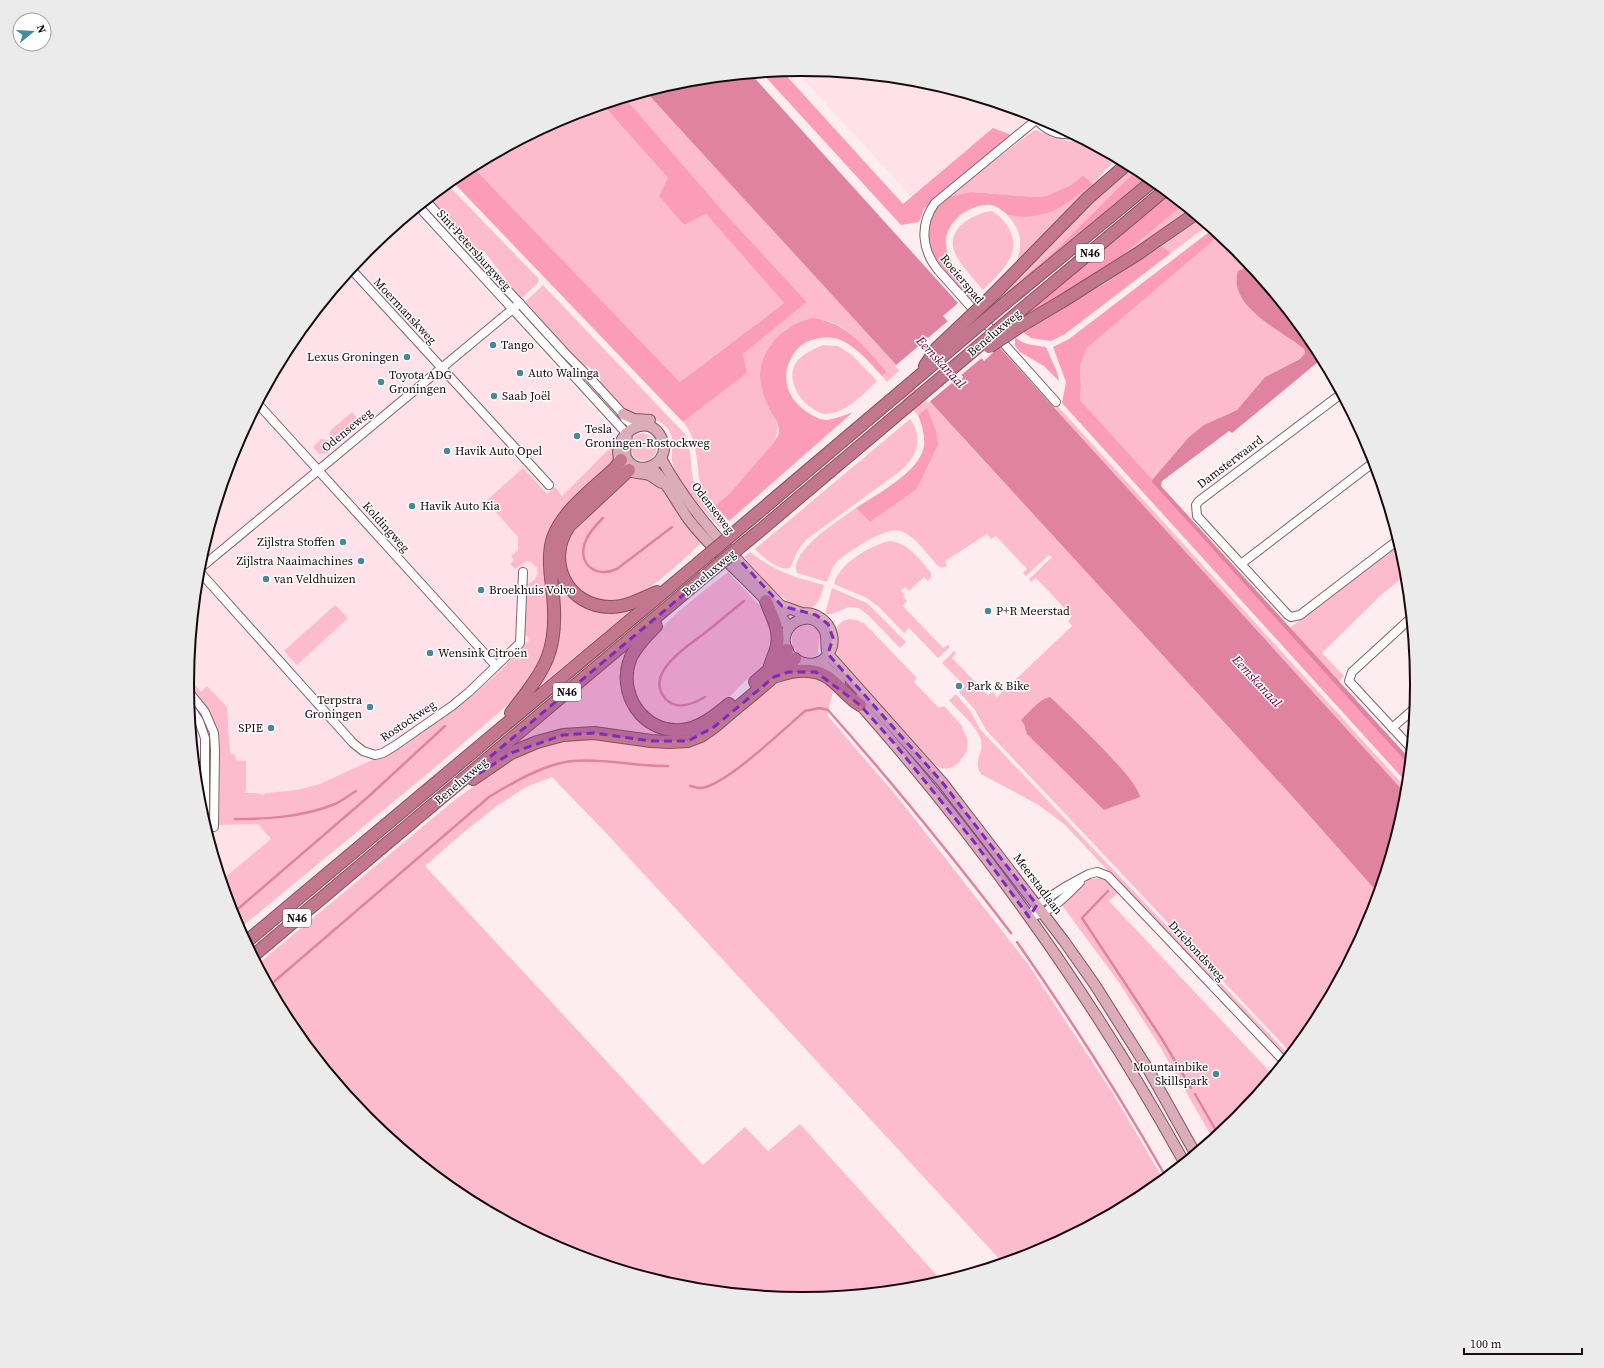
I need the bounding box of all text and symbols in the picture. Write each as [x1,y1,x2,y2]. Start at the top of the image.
north arrow [12,12,52,52]
text: N [33,23,49,35]
street label: Sint-Petersburgweg [433,206,515,294]
road number: N46 [1076,244,1104,262]
street label: Roeierspad [937,251,988,307]
street label: Moermanskweg [370,274,440,348]
street label: Beneluxweg [964,306,1024,360]
water label: Eemskanaal [912,332,970,392]
place label: Tango [501,337,534,353]
marker: Tango [488,340,498,350]
place label: Lexus Groningen [307,349,399,365]
marker: Lexus Groningen [402,352,412,362]
place label: Auto Walinga [528,365,600,381]
place label: Toyota ADG Groningen [389,367,452,397]
marker: Auto Walinga [515,368,525,378]
marker: Toyota ADG Groningen [376,377,386,387]
place label: Saab Joël [502,388,551,404]
marker: Saab Joël [489,391,499,401]
street label: Odenseweg [318,405,376,455]
place label: Tesla Groningen-Rostockweg [585,421,710,451]
marker: Tesla Groningen-Rostockweg [572,431,582,441]
street label: Damsterwaard [1194,432,1266,492]
place label: Havik Auto Opel [455,443,543,459]
marker: Havik Auto Opel [442,446,452,456]
street label: Odenseweg [688,479,738,537]
street label: Koldingweg [359,498,413,556]
place label: Havik Auto Kia [420,498,501,514]
marker: Havik Auto Kia [407,501,417,511]
place label: Zijlstra Stoffen [257,534,335,550]
marker: Zijlstra Stoffen [338,537,348,547]
street label: Beneluxweg [679,546,739,600]
place label: Zijlstra Naaimachines [236,553,353,569]
marker: Zijlstra Naaimachines [356,556,366,566]
place label: van Veldhuizen [274,571,356,587]
marker: van Veldhuizen [261,574,271,584]
place label: Broekhuis Volvo [489,582,576,598]
marker: Broekhuis Volvo [476,585,486,595]
place label: P+R Meerstad [996,603,1070,619]
marker: P+R Meerstad [983,606,993,616]
place label: Wensink Citroën [438,645,528,661]
marker: Wensink Citroën [425,648,435,658]
water label: Eemskanaal [1228,651,1286,711]
place label: Park & Bike [967,678,1029,694]
marker: Park & Bike [954,681,964,691]
road number: N46 [553,683,581,701]
place label: Terpstra Groningen [305,692,363,722]
street label: Rostockweg [377,697,439,745]
marker: Terpstra Groningen [365,702,375,712]
place label: SPIE [238,720,263,736]
marker: SPIE [266,723,276,733]
street label: Beneluxweg [431,754,491,808]
street label: Meerstadlaan [1010,850,1066,918]
road number: N46 [283,909,311,927]
street label: Driebondsweg [1165,917,1229,985]
place label: Mountainbike Skillspark [1133,1059,1208,1089]
marker: Mountainbike Skillspark [1211,1069,1221,1079]
scale bar [1464,1330,1582,1356]
text: 100 m [1470,1336,1502,1352]

